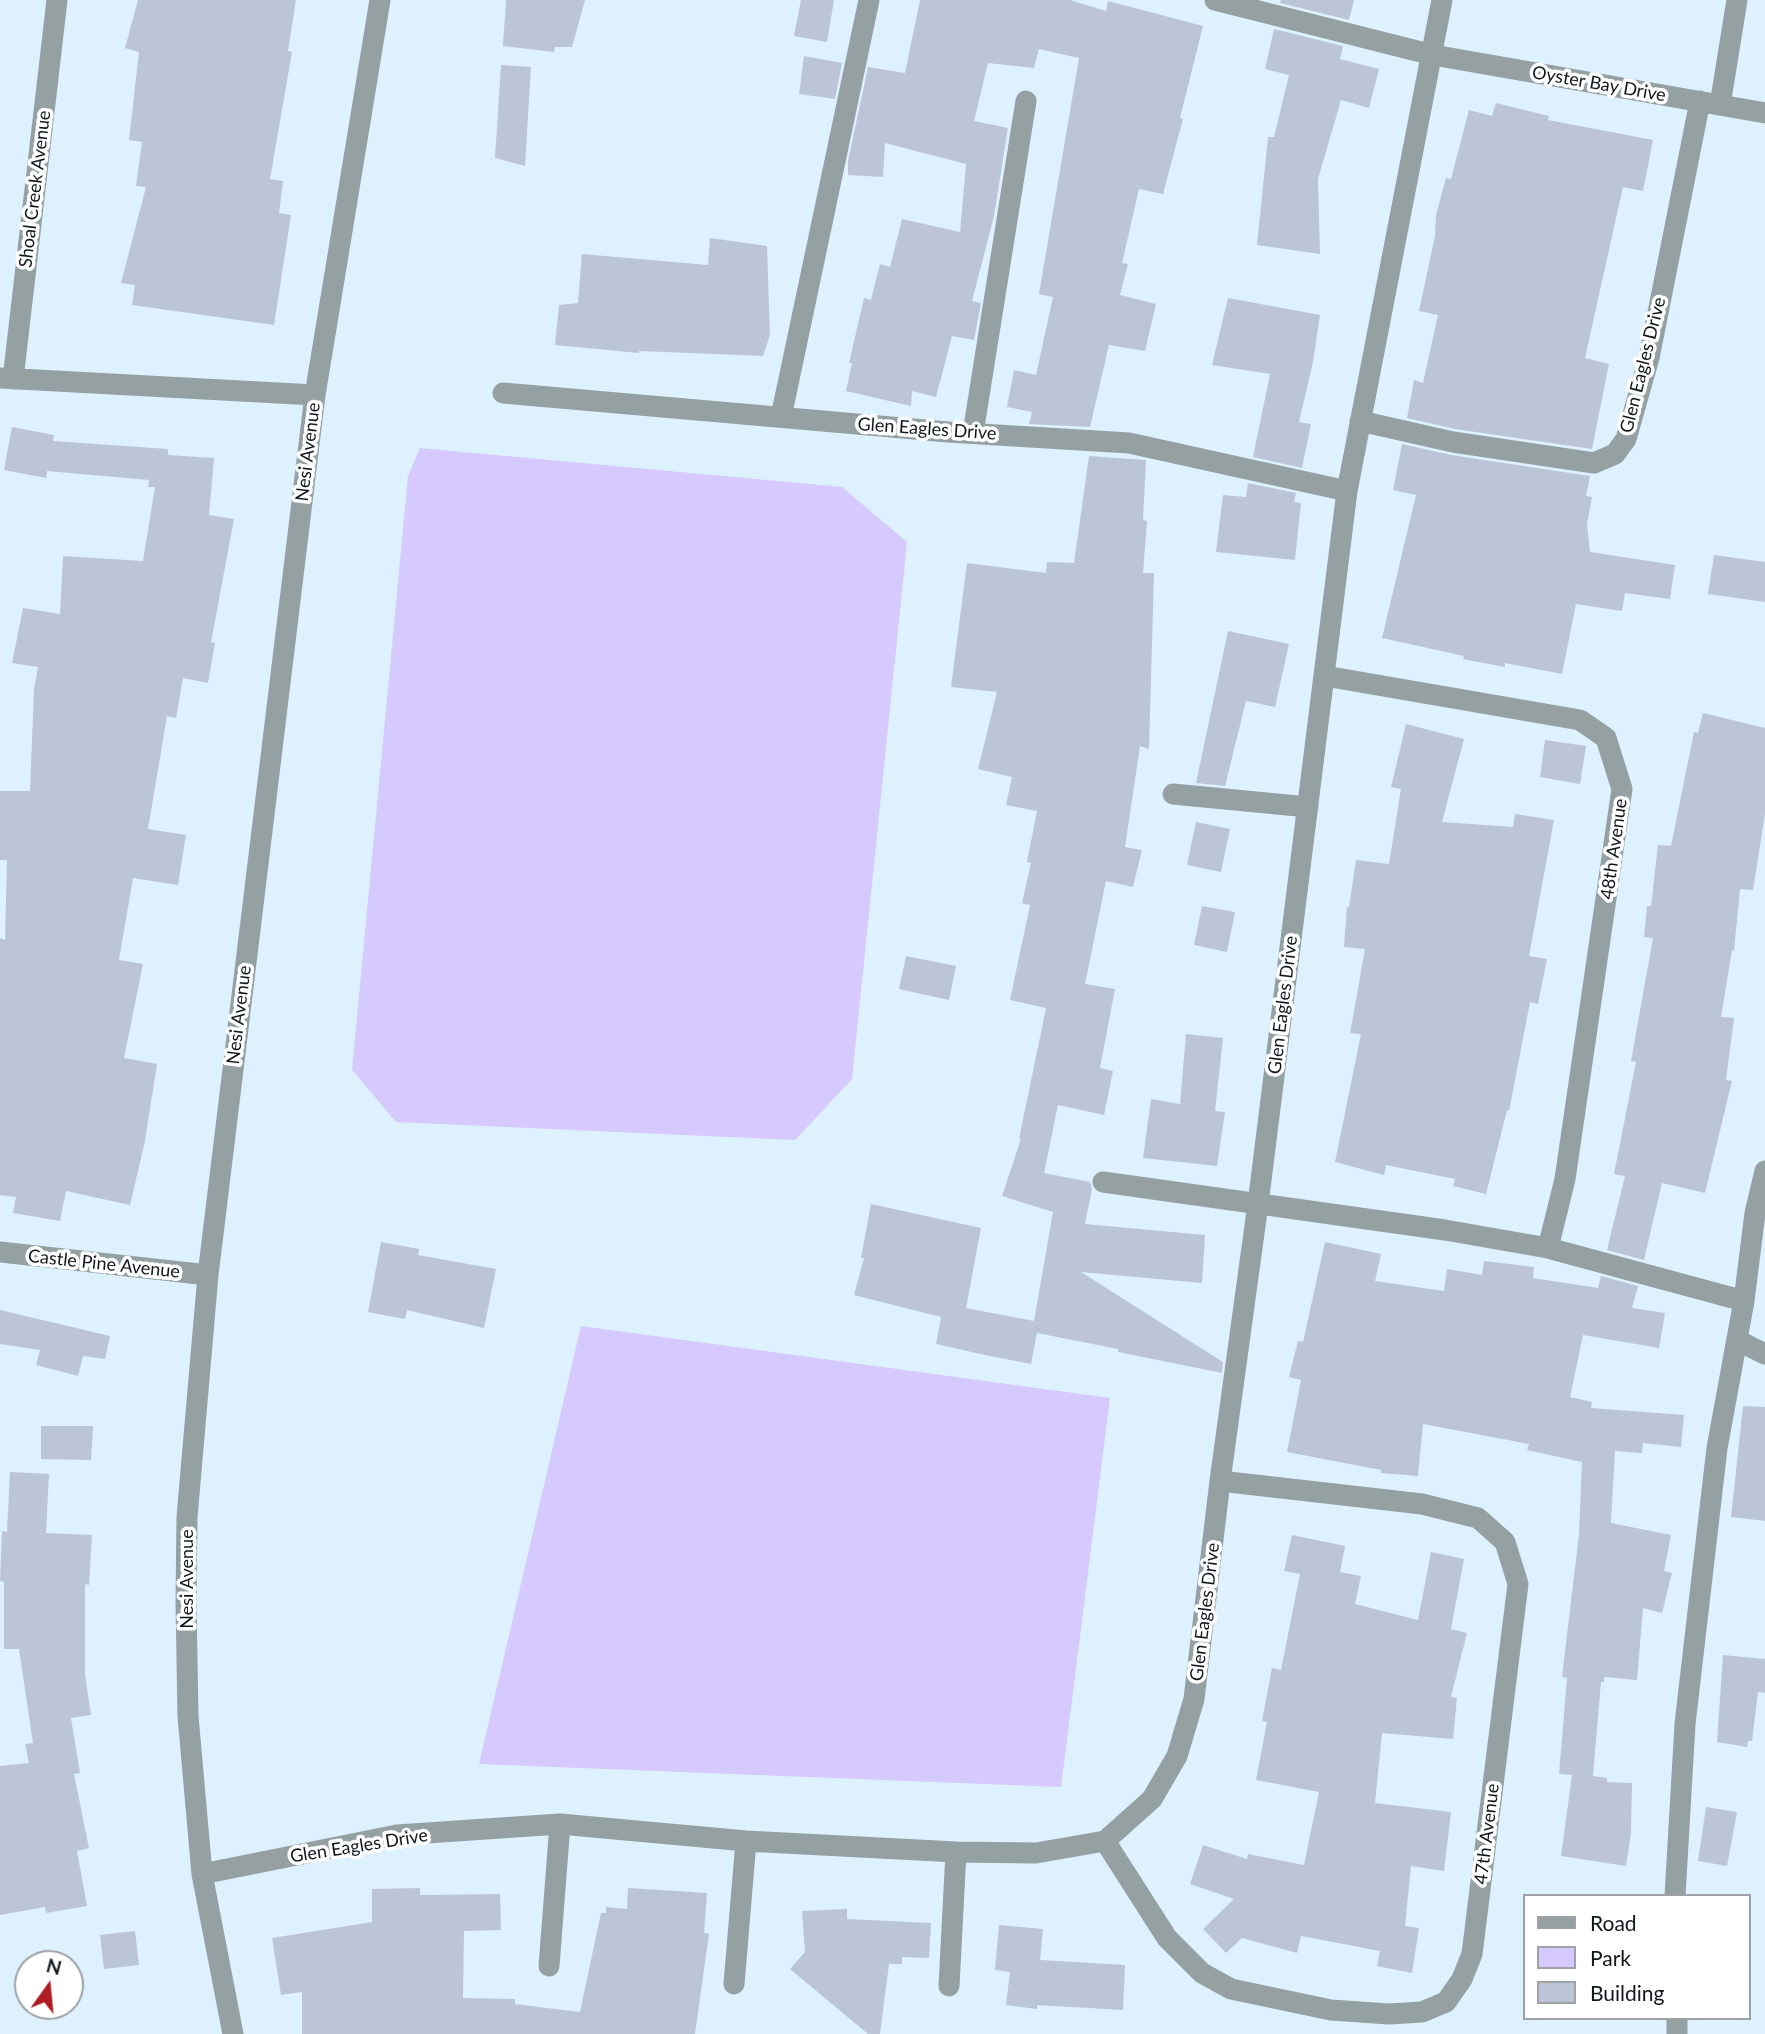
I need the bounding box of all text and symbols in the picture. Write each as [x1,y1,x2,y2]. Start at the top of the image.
street label: Oyster Bay Drive [1530,62,1668,106]
street label: Shoal Creek Avenue [15,109,55,269]
street label: Glen Eagles Drive [1616,295,1670,435]
street label: Nesi Avenue [291,401,325,503]
street label: Glen Eagles Drive [857,413,997,445]
street label: 48th Avenue [1596,797,1632,901]
street label: Glen Eagles Drive [1264,935,1302,1075]
street label: Nesi Avenue [222,964,256,1066]
street label: Castle Pine Avenue [27,1245,181,1283]
street label: Nesi Avenue [176,1529,198,1629]
street label: Glen Eagles Drive [1186,1542,1224,1682]
street label: 47th Avenue [1470,1782,1504,1886]
street label: Glen Eagles Drive [289,1824,429,1868]
legend [1524,1894,1751,2020]
text: Road [1590,1910,1637,1935]
text: Park [1590,1945,1631,1970]
north arrow [14,1950,84,2020]
text: N [44,1953,64,1979]
text: Building [1590,1980,1665,2005]

